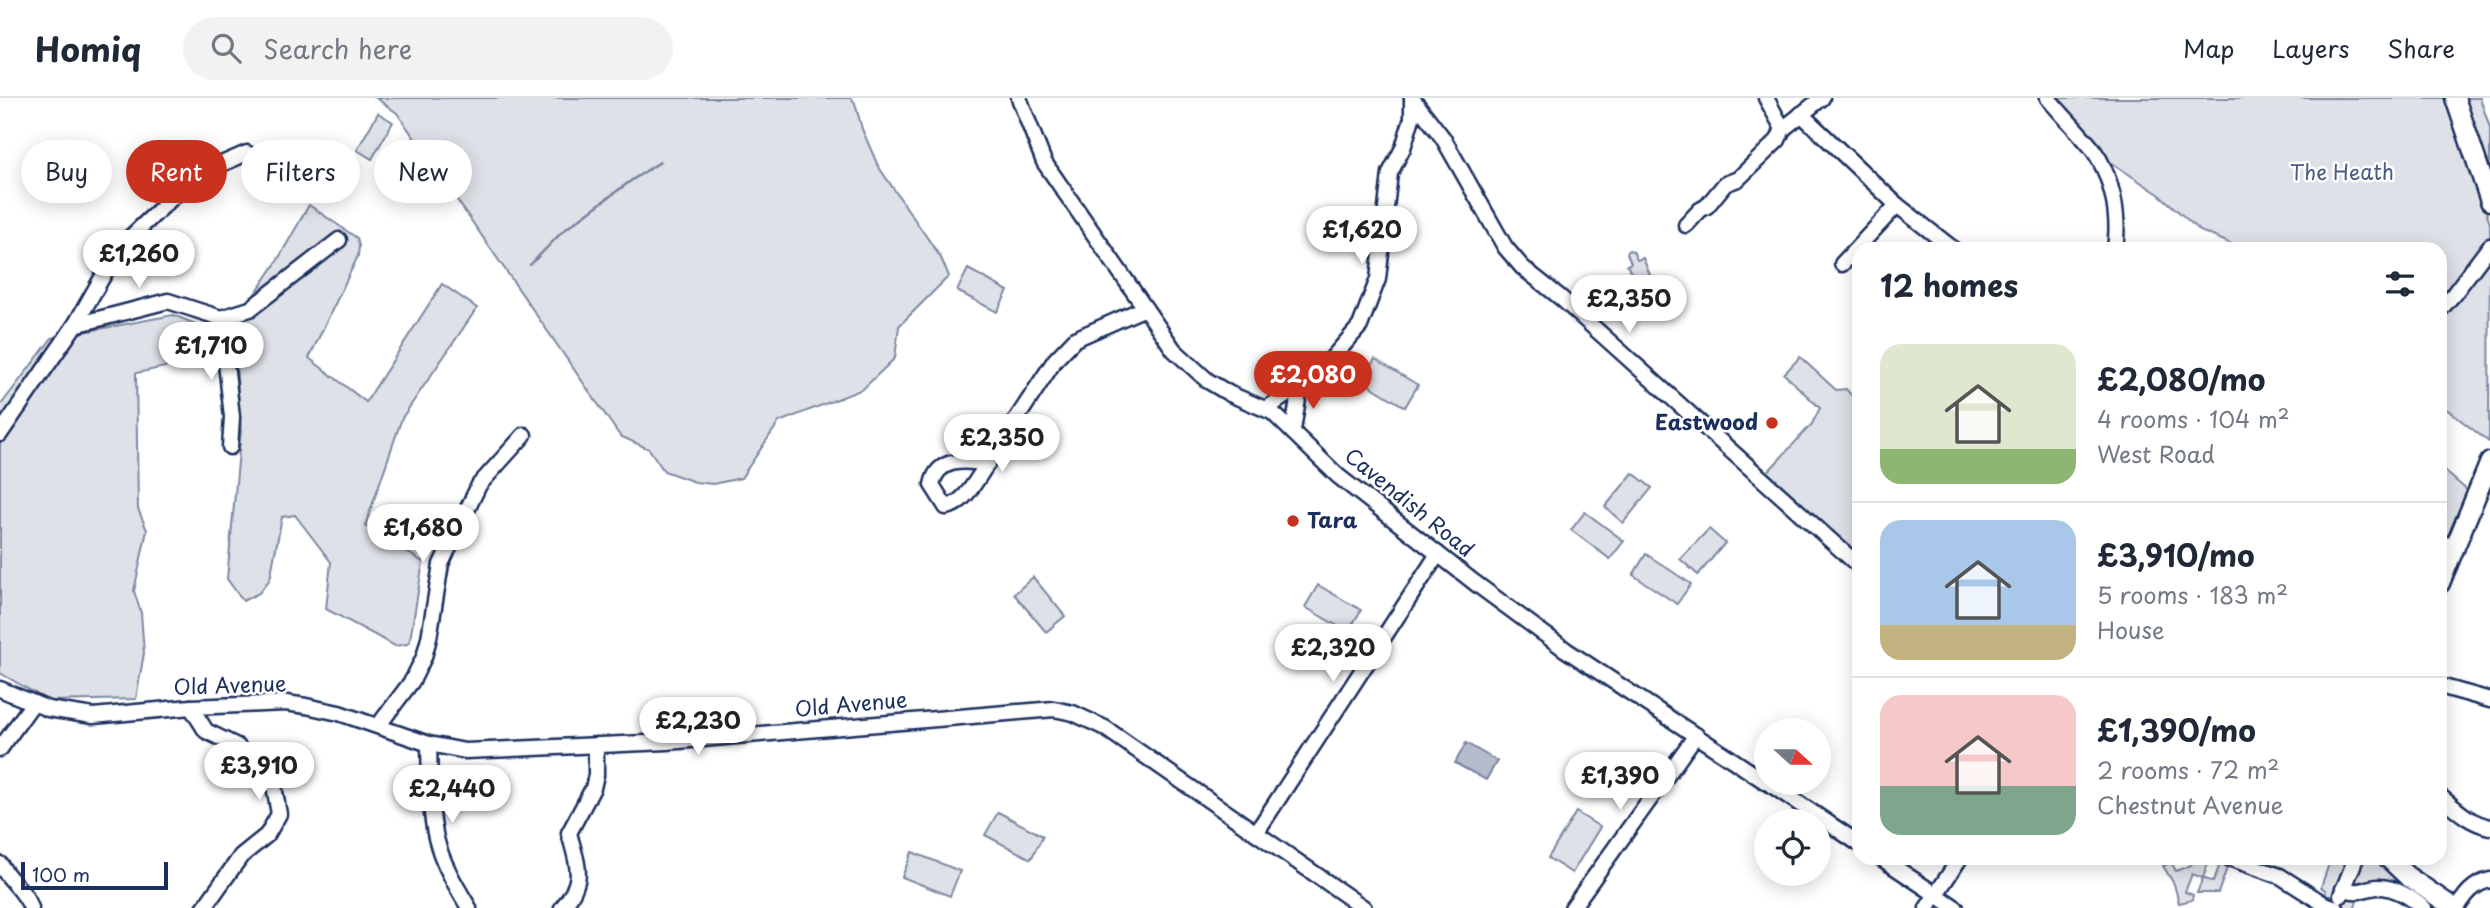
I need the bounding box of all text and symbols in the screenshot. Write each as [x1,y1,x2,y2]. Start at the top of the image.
search box [183,17,673,80]
text: Homiq [35,23,141,73]
icon: search [207,29,245,67]
text: Search here [263,29,412,68]
text: Map [2183,30,2234,66]
text: Layers [2272,30,2349,66]
text: Share [2387,30,2455,66]
chip: Buy [21,140,112,203]
chip: Rent [126,140,227,203]
chip: Filters [241,140,360,203]
chip: New [374,140,472,203]
park label: The Heath [2290,155,2394,187]
pin: £1,620 [1305,206,1419,266]
text: £1,620 [1322,211,1402,246]
pin: £1,260 [82,230,196,290]
text: £1,260 [99,235,179,270]
text: 12 homes [1880,262,2018,307]
icon: filters [2381,265,2419,303]
pin: £2,350 [1572,275,1686,335]
text: £2,350 [1587,280,1671,315]
pin: £1,710 [154,322,268,382]
text: £1,710 [175,327,247,362]
pin: £2,080 [1256,352,1370,411]
text: £2,080 [1270,356,1356,391]
text: £2,080/mo [2097,356,2265,401]
icon: home [1936,372,2020,456]
text: 4 rooms · 104 m² [2097,401,2290,436]
place label: Eastwood [1655,405,1758,437]
pin: £2,350 [945,414,1059,474]
marker: Eastwood [1764,415,1780,431]
text: £2,350 [960,419,1044,454]
text: West Road [2097,436,2215,471]
street label: Cavendish Road [1339,439,1482,564]
place label: Tara [1307,503,1358,535]
pin: £1,680 [366,504,480,564]
text: £1,680 [383,509,463,544]
marker: Tara [1285,513,1301,529]
text: £3,910/mo [2097,532,2255,577]
icon: home [1936,548,2020,632]
text: 5 rooms · 183 m² [2097,577,2288,612]
text: House [2097,612,2164,647]
pin: £2,320 [1276,624,1390,684]
text: £2,320 [1291,629,1375,664]
street label: Old Avenue [173,666,287,702]
street label: Old Avenue [793,682,908,724]
pin: £2,230 [641,698,755,757]
text: £2,230 [655,702,741,737]
text: £1,390/mo [2097,707,2256,752]
north arrow [1754,718,1830,794]
map controls [1754,718,1831,886]
icon: home [1936,723,2020,807]
pin: £3,910 [202,742,316,802]
text: £3,910 [220,747,298,782]
pin: £1,390 [1563,752,1677,812]
text: 2 rooms · 72 m² [2097,752,2279,787]
text: £1,390 [1581,757,1659,792]
pin: £2,440 [395,766,509,825]
text: £2,440 [409,770,495,805]
text: Chestnut Avenue [2097,787,2284,822]
button: locate [1754,809,1831,886]
scale bar [21,859,168,891]
text: 100 m [32,860,90,888]

